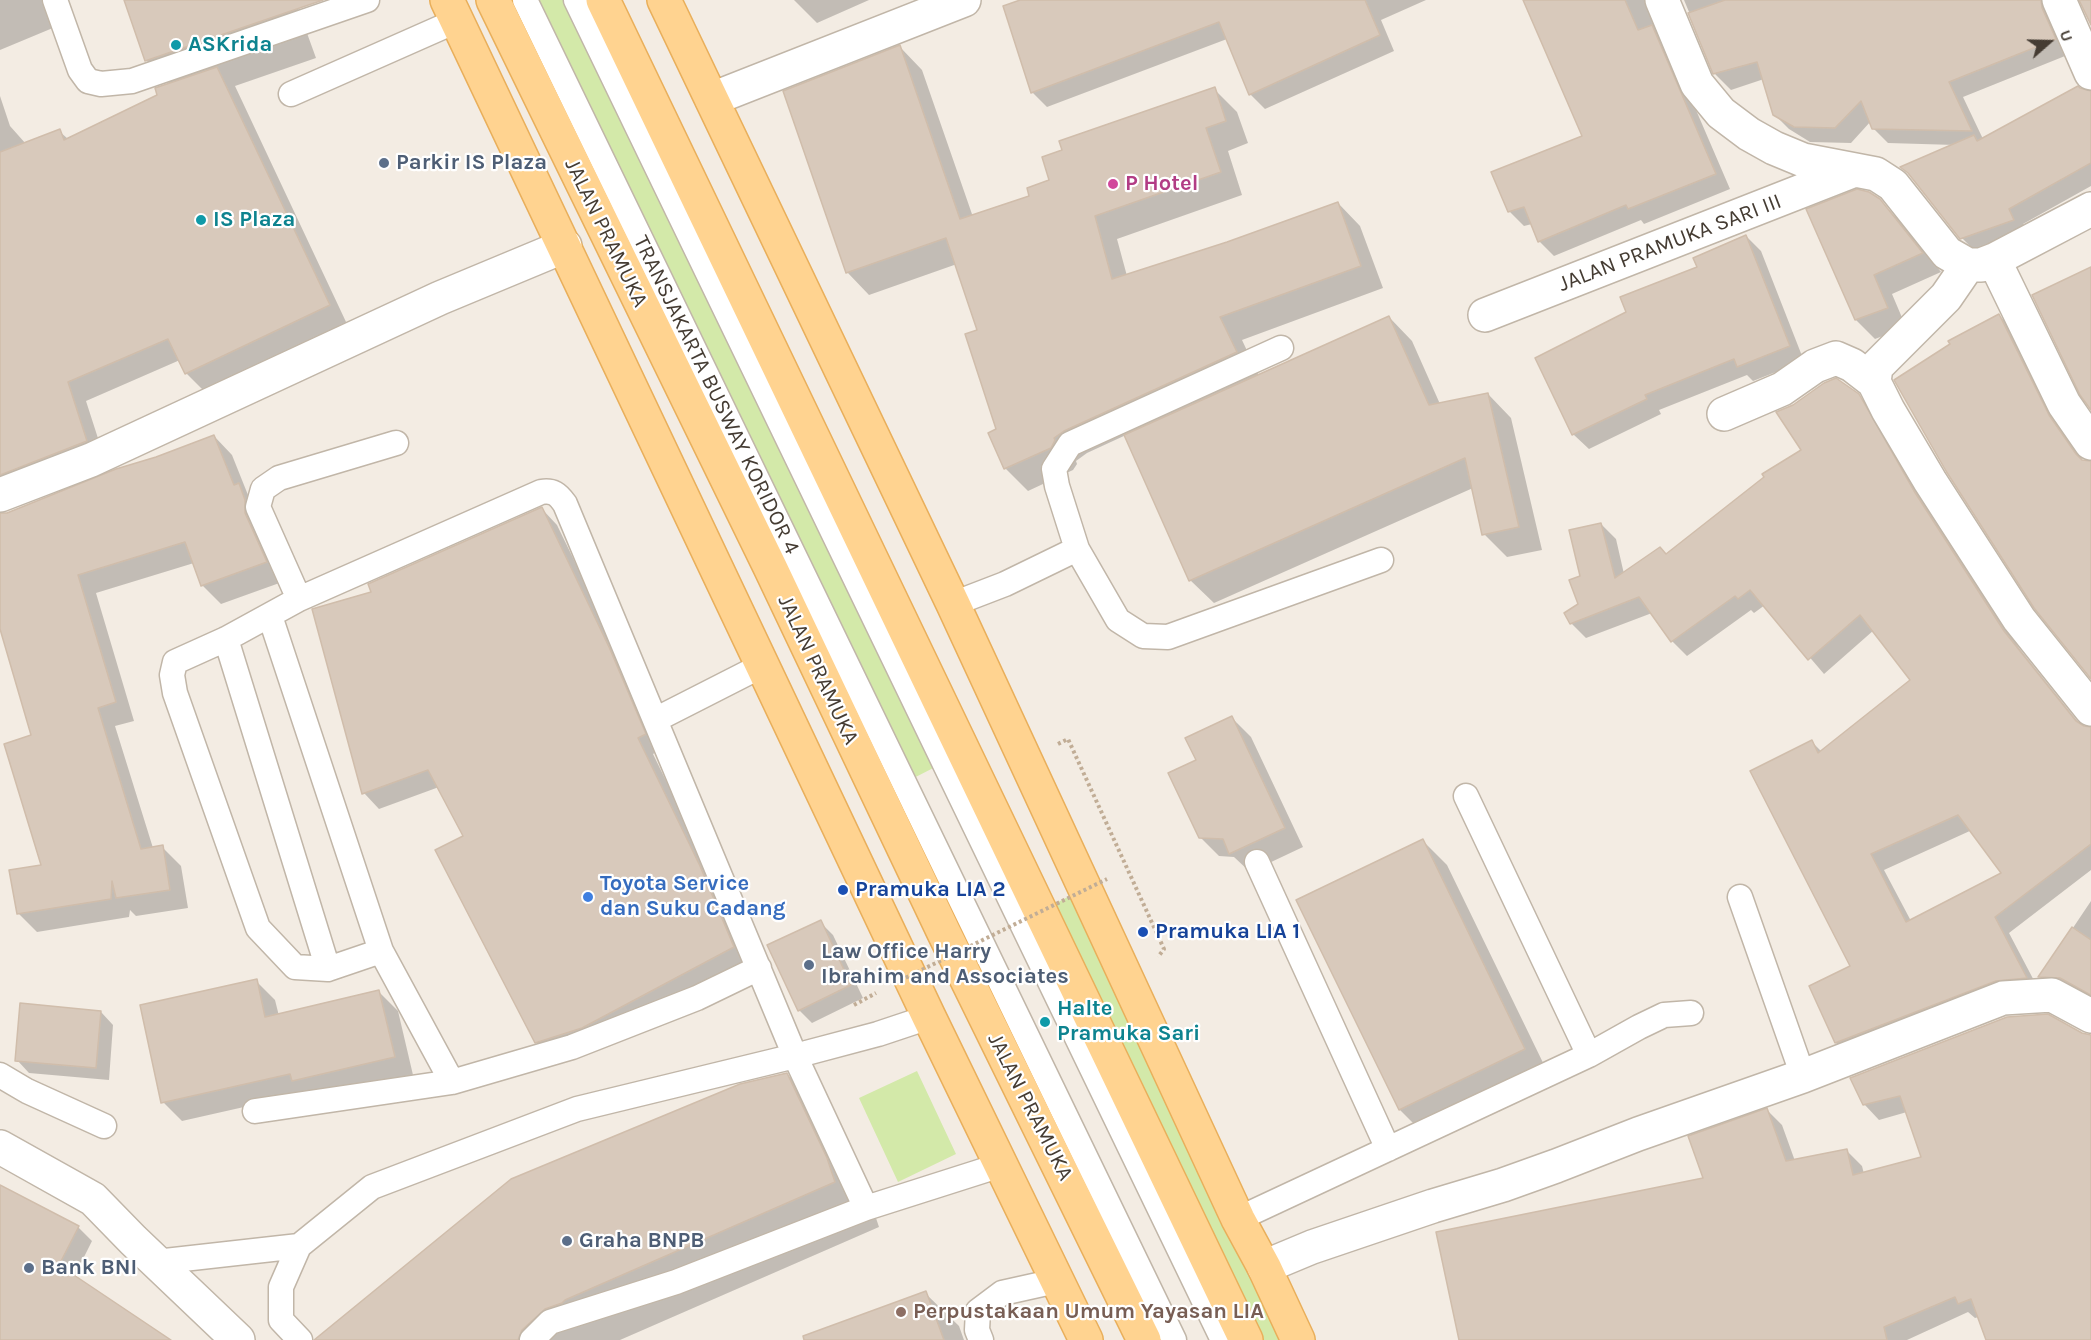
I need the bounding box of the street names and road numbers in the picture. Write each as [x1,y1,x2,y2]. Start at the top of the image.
street label: JALAN PRAMUKA [559,154,653,312]
street label: JALAN PRAMUKA SARI III [1555,188,1785,298]
street label: TRANSJAKARTA BUSWAY KORIDOR 4 [627,231,805,559]
street label: JALAN PRAMUKA [772,591,864,749]
street label: JALAN PRAMUKA [981,1029,1079,1185]

